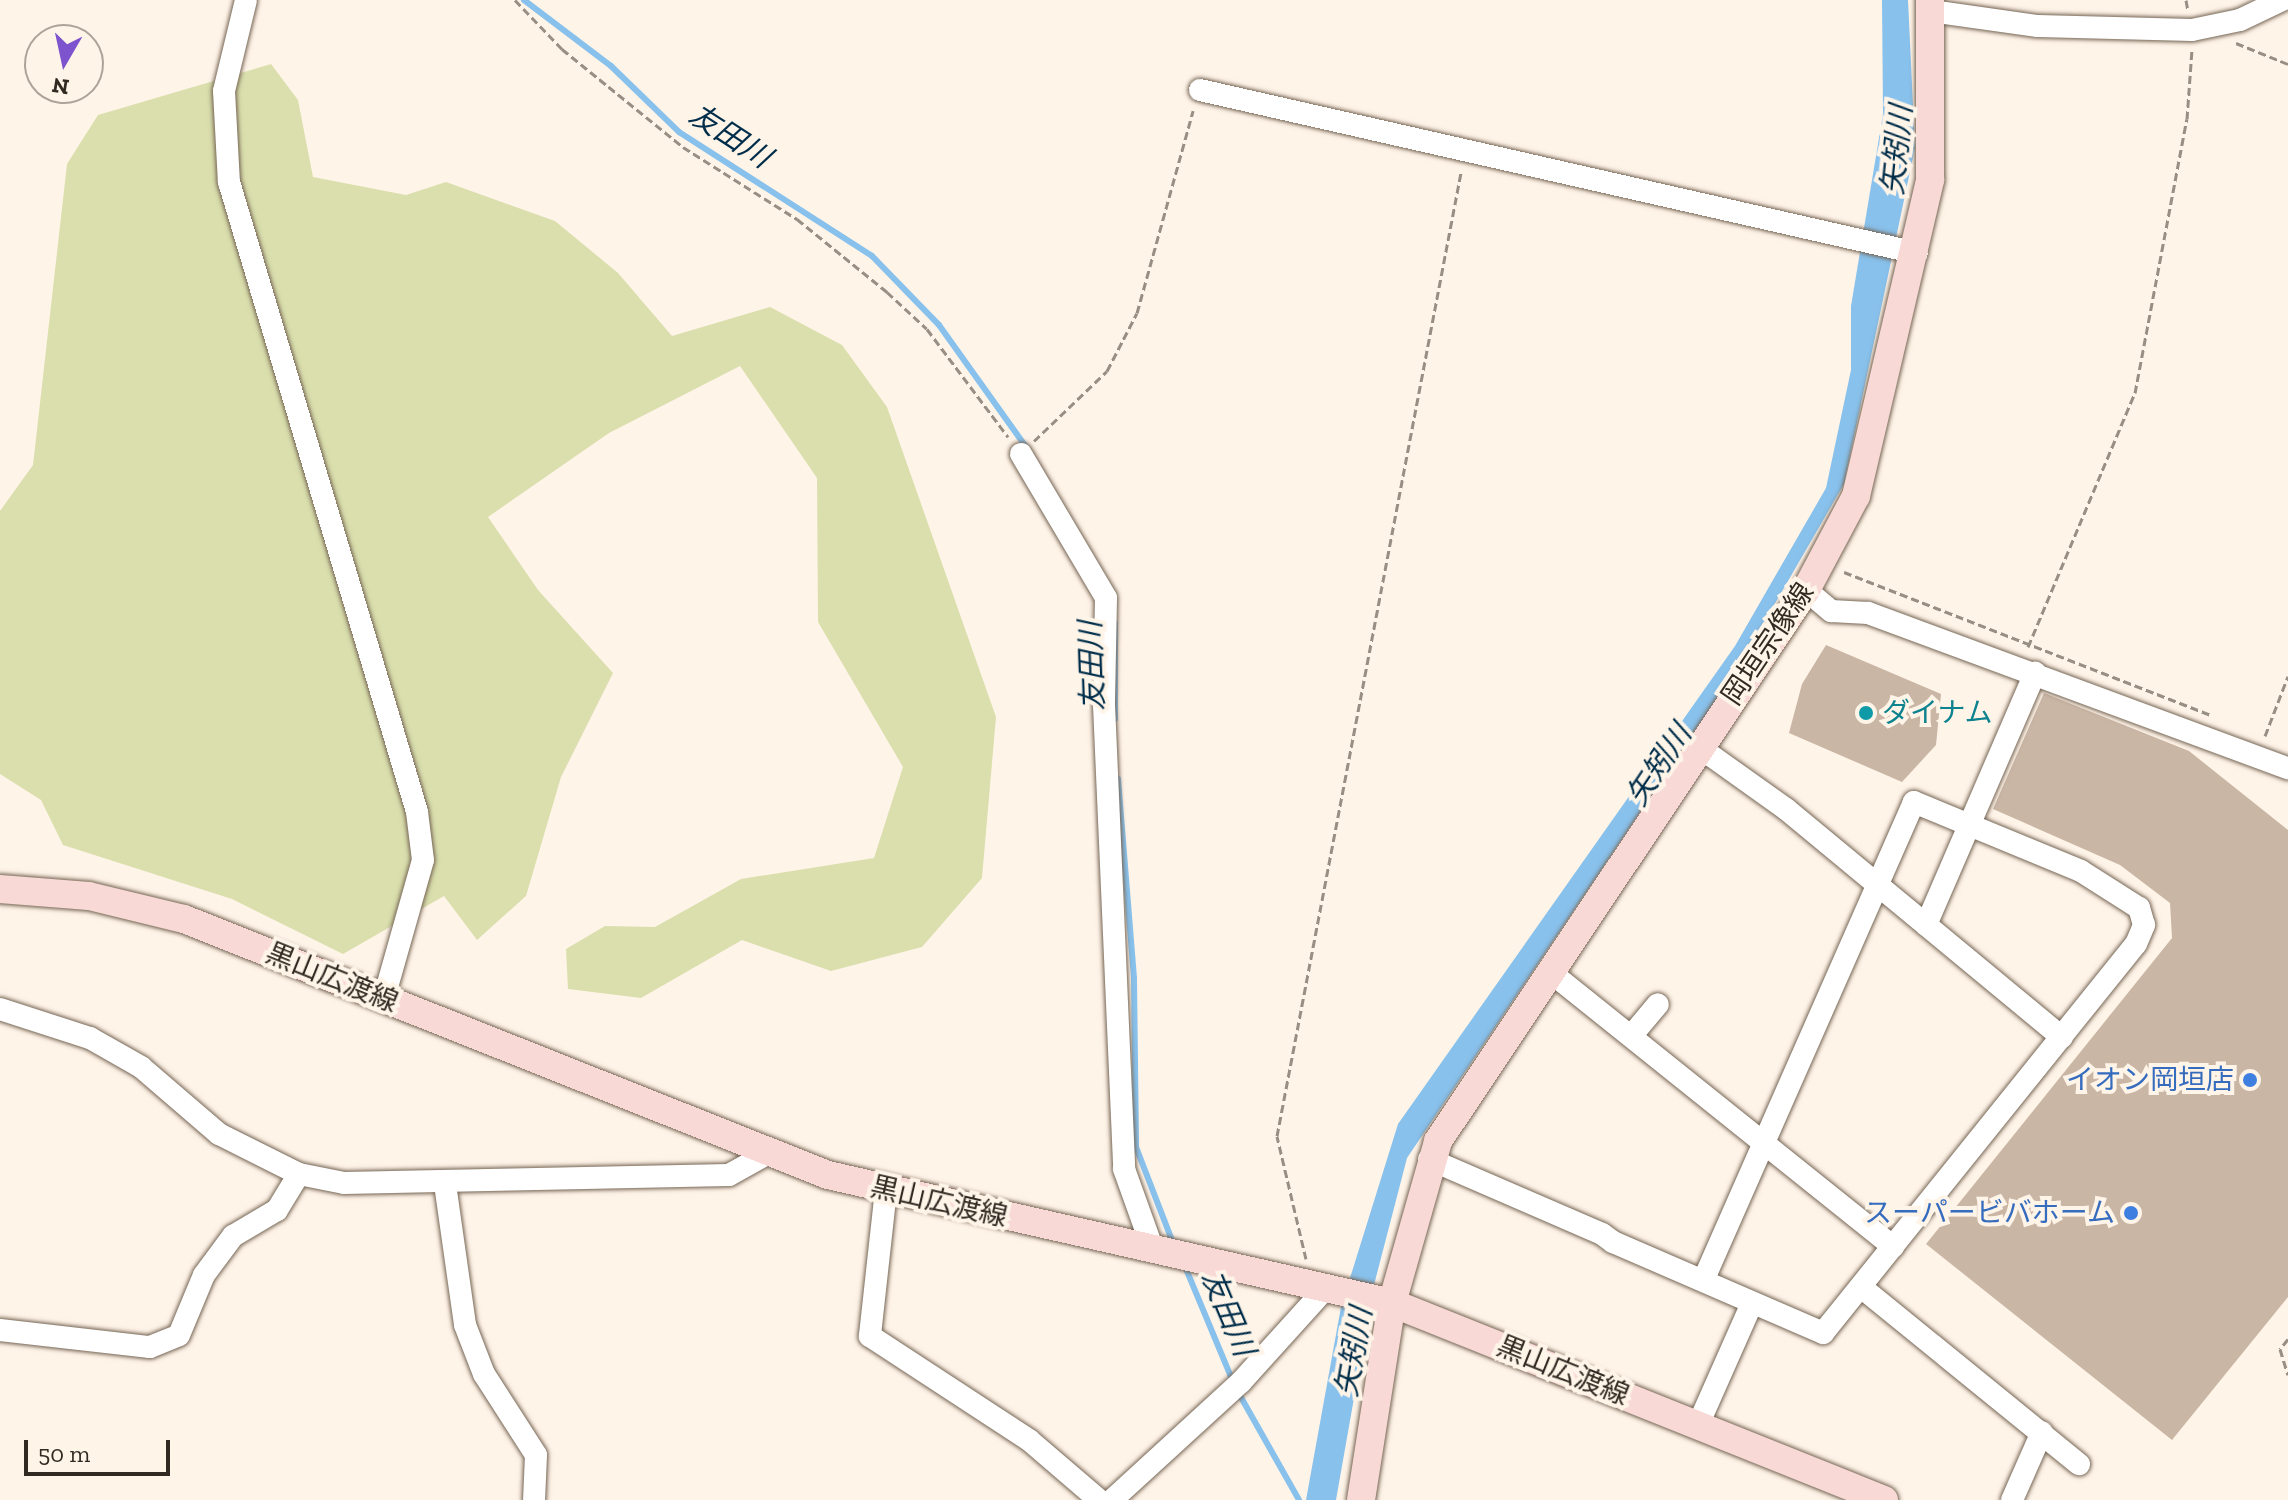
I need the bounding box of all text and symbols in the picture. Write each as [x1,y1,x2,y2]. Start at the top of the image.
north arrow [24,24,104,104]
text: N [50,72,71,101]
water label: 友田川 [682,96,778,176]
water label: 矢矧川 [1874,103,1920,197]
street label: 岡垣宗像線 [1715,577,1821,711]
water label: 友田川 [1072,620,1112,712]
place label: ダイナム [1882,696,1994,730]
marker: ダイナム [1857,704,1875,722]
water label: 矢矧川 [1619,718,1699,812]
street label: 黒山広渡線 [261,936,403,1020]
place label: イオン岡垣店 [2066,1063,2234,1097]
marker: イオン岡垣店 [2241,1071,2259,1089]
street label: 黒山広渡線 [867,1170,1011,1234]
place label: スーパービバホーム [1863,1196,2115,1230]
marker: スーパービバホーム [2122,1204,2140,1222]
water label: 友田川 [1194,1265,1262,1361]
water label: 矢矧川 [1328,1305,1380,1399]
street label: 黒山広渡線 [1492,1329,1634,1413]
scale bar [28,1424,174,1474]
text: 50 m [38,1439,90,1468]

